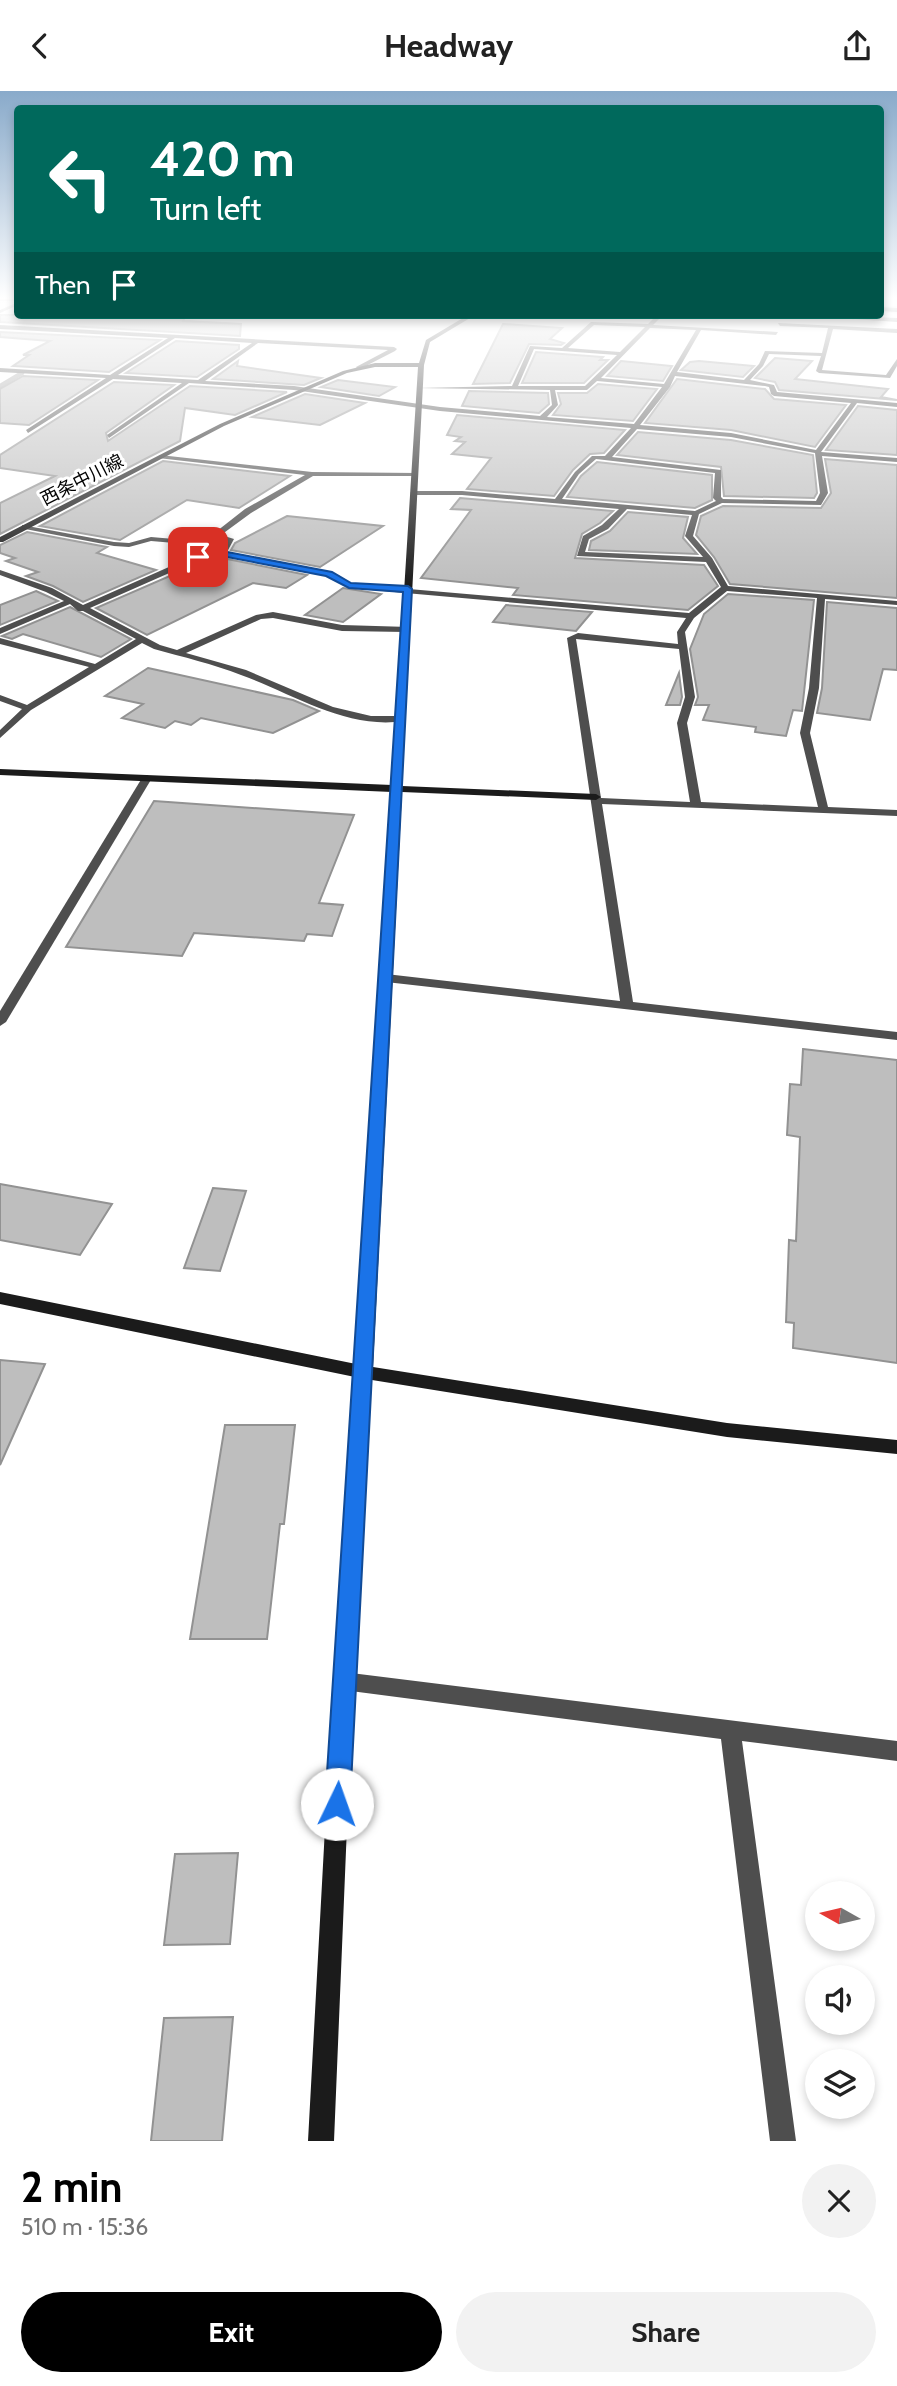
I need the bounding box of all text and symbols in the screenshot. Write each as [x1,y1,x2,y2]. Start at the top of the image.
text: Headway [384,26,513,65]
icon: back [21,27,59,65]
icon: share [838,27,876,65]
text: 420 m [150,129,295,188]
icon: left [35,133,126,224]
text: Turn left [150,189,261,228]
icon: arrive [105,266,143,304]
text: Then [35,269,91,301]
street label: 西条中川線 [37,450,127,510]
pin [168,527,228,587]
icon: arrive [179,538,217,576]
position arrow [300,1767,374,1841]
north arrow [805,1881,875,1951]
map controls [805,1881,875,2119]
button: sound [805,1965,875,2035]
button: layers [805,2049,875,2119]
text: 2 min [21,2161,122,2213]
button: close [802,2164,876,2238]
text: 510 m · 15:36 [21,2213,148,2241]
button: Exit [21,2292,442,2372]
button: Share [456,2292,876,2372]

